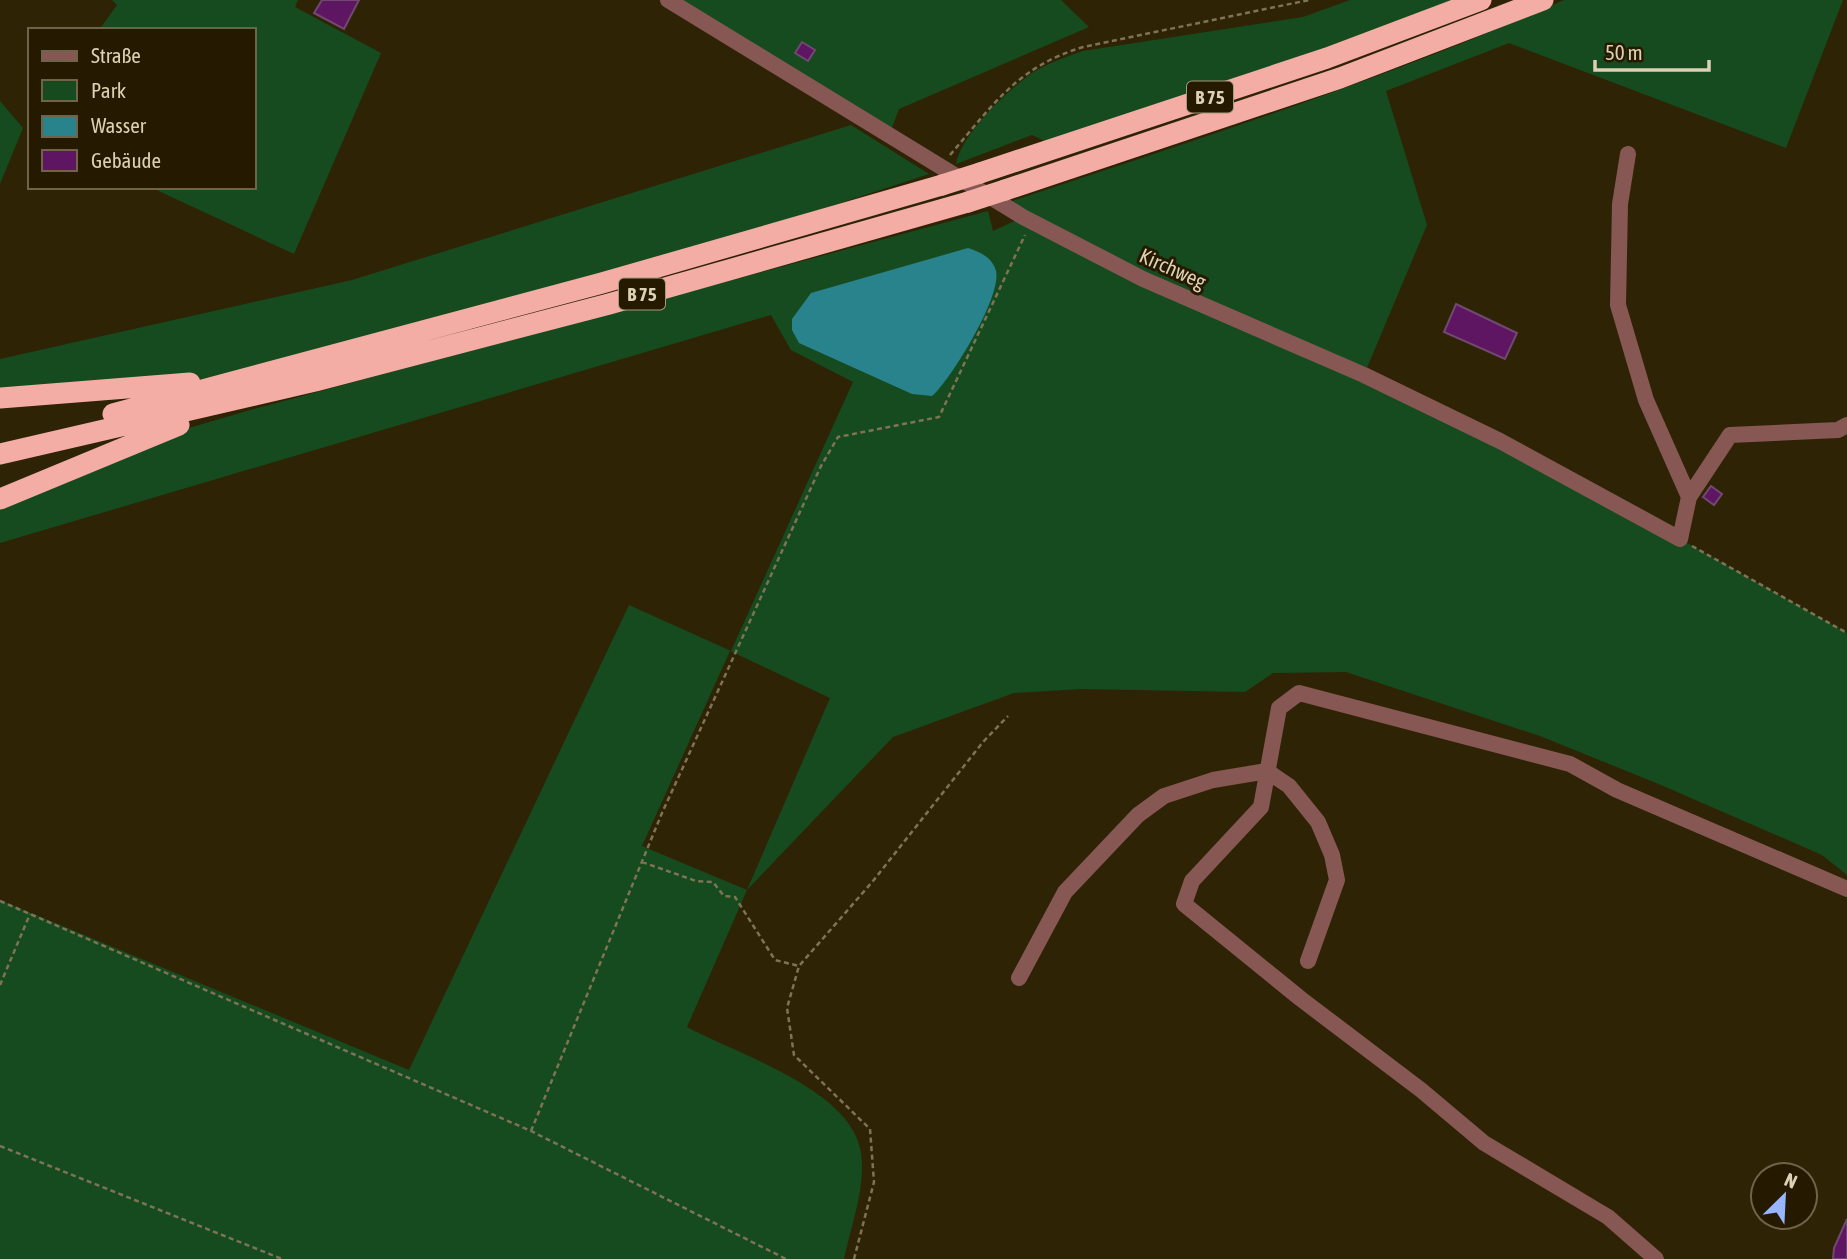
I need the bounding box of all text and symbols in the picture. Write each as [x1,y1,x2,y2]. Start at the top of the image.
legend [28,28,256,189]
scale bar [1595,28,1709,72]
text: 50 m [1605,40,1643,64]
text: Straße [91,43,141,67]
text: Park [91,78,126,102]
road number: B 75 [1187,82,1233,113]
text: Wasser [91,113,147,137]
text: Gebäude [91,148,161,172]
street label: Kirchweg [1136,243,1210,293]
road number: B 75 [619,278,665,310]
north arrow [1749,1161,1819,1231]
text: N [1781,1168,1801,1193]

